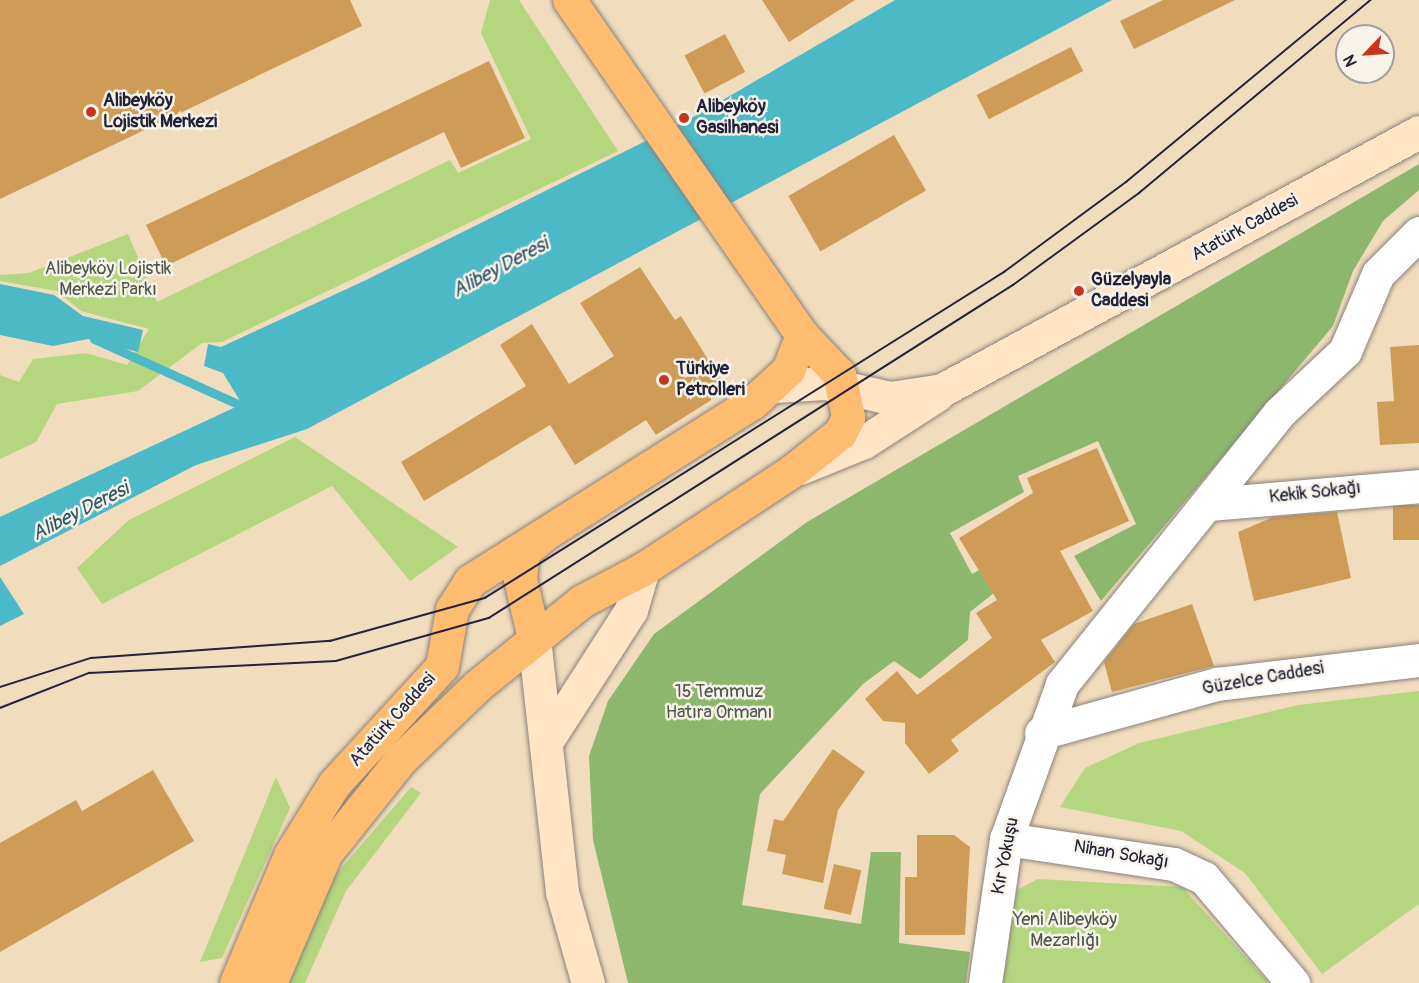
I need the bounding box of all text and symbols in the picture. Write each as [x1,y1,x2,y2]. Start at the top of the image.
north arrow [1335,24,1395,84]
text: N [1339,52,1362,70]
place label: Alibeyköy Lojistik Merkezi [103,91,217,134]
place label: Alibeyköy Gasilhanesi [696,97,778,140]
marker: Alibeyköy Lojistik Merkezi [84,105,98,119]
marker: Alibeyköy Gasilhanesi [677,111,691,125]
street label: Atatürk Caddesi [1188,190,1302,266]
water label: Alibey Deresi [448,232,552,302]
park label: Alibeyköy Lojistik Merkezi Parkı [45,259,171,302]
place label: Güzelyayla Caddesi [1091,270,1171,312]
marker: Güzelyayla Caddesi [1072,284,1086,298]
place label: Türkiye Petrolleri [676,359,745,401]
marker: Türkiye Petrolleri [657,373,671,387]
water label: Alibey Deresi [28,476,132,546]
street label: Kekik Sokağı [1268,477,1362,509]
street label: Güzelce Caddesi [1200,658,1326,700]
street label: Atatürk Caddesi [345,669,441,771]
park label: 15 Temmuz Hatıra Ormanı [666,682,772,724]
street label: Kır Yokuşu [988,816,1024,896]
street label: Nihan Sokağı [1072,836,1170,874]
park label: Yeni Alibeyköy Mezarlığı [1013,910,1117,952]

